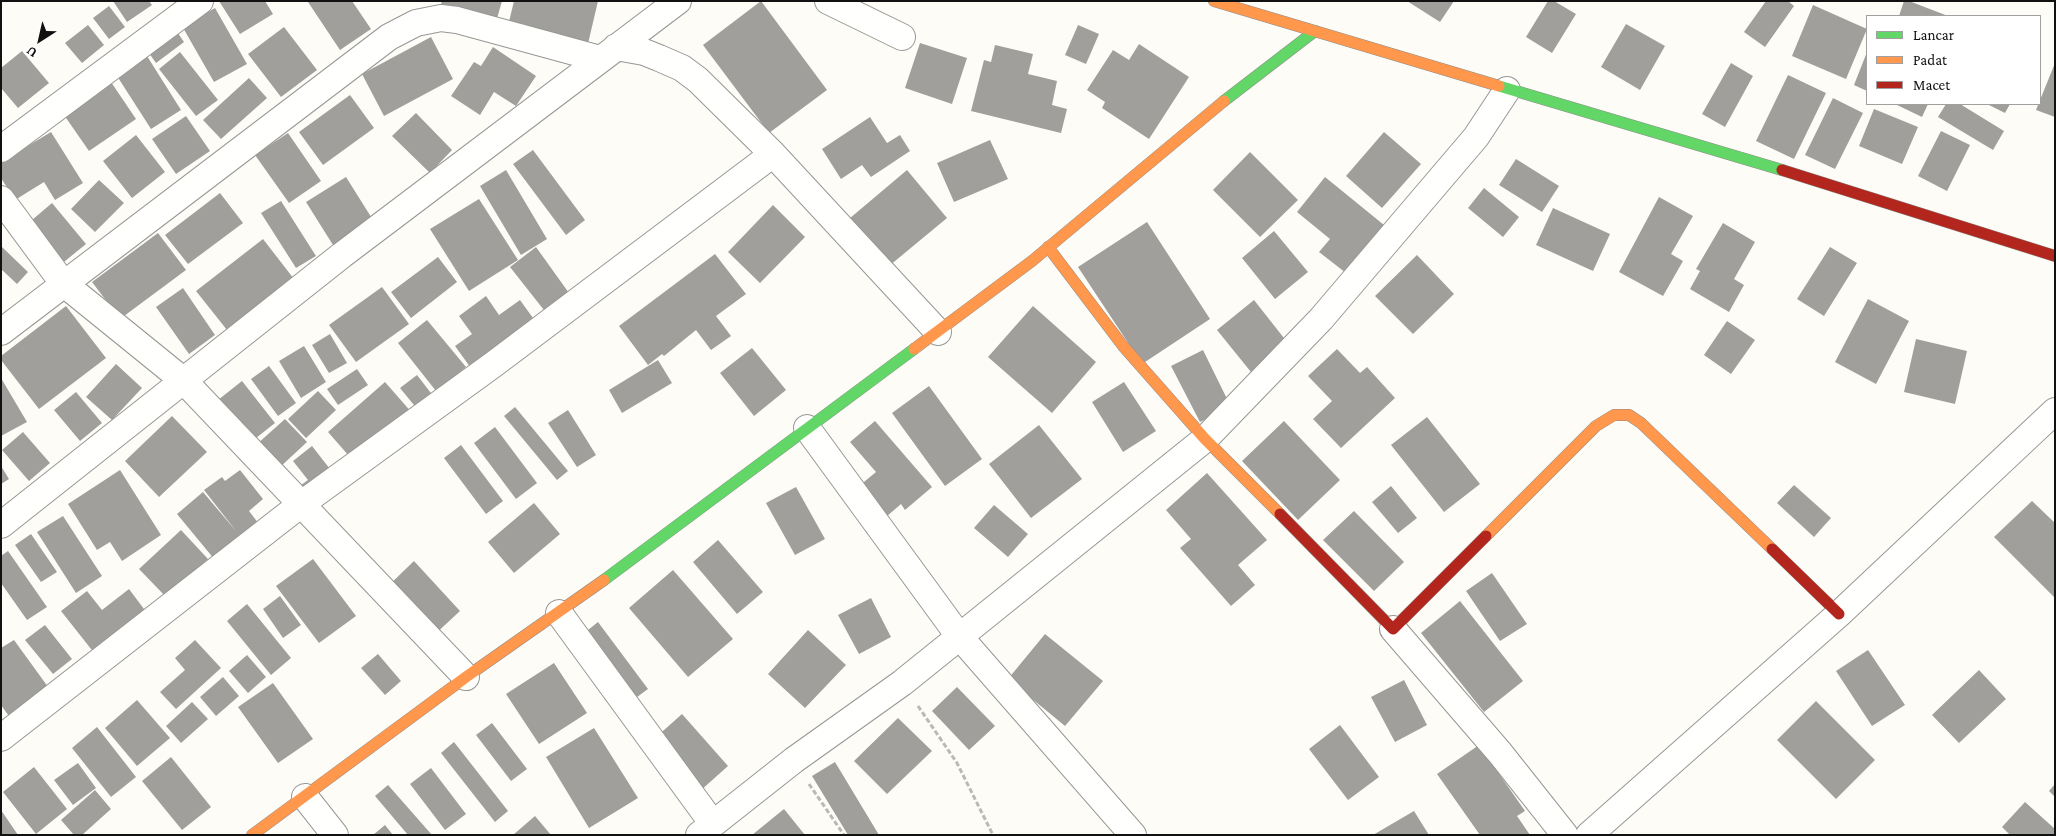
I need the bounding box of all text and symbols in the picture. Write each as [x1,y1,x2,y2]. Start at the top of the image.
north arrow [15,15,65,65]
legend [1866,15,2041,105]
text: Lancar [1913,27,1954,43]
text: U [23,43,40,62]
text: Padat [1913,52,1947,68]
text: Macet [1913,77,1950,93]

